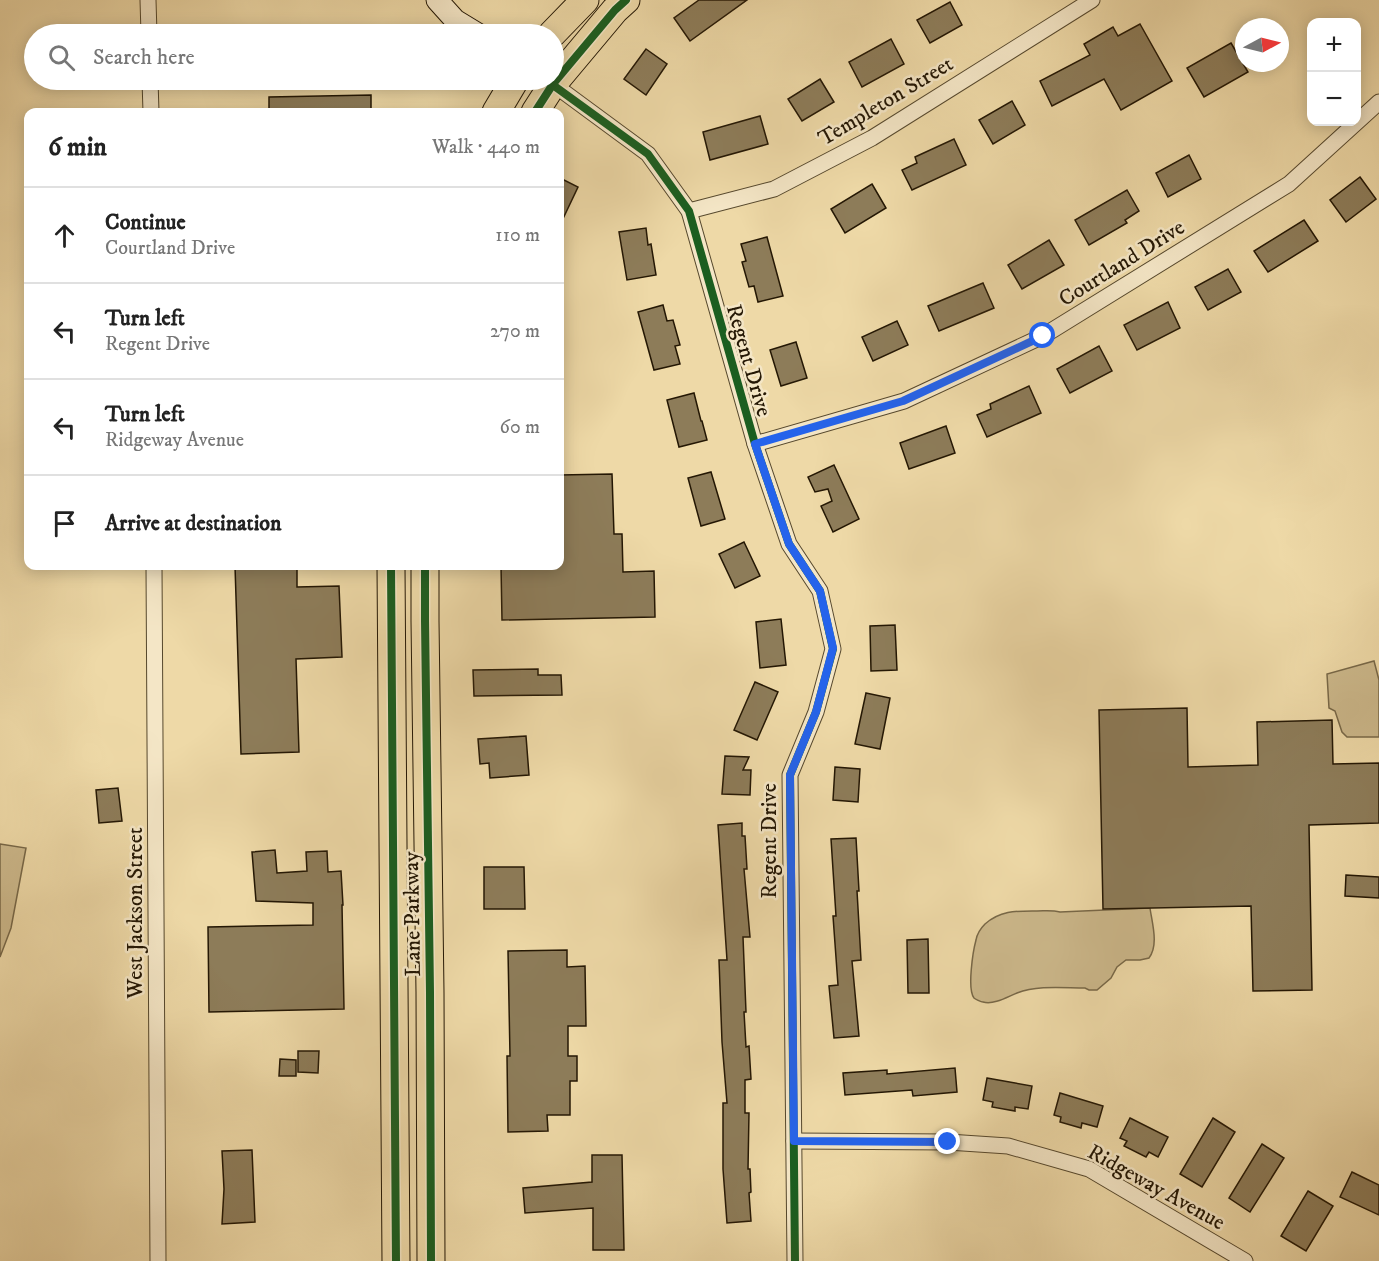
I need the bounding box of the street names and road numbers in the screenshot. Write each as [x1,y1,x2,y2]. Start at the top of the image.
street label: Templeton Street [813,50,958,152]
street label: Courtland Drive [1054,214,1190,313]
street label: Regent Drive [720,301,777,420]
street label: Regent Drive [756,783,783,899]
street label: West Jackson Street [122,827,149,1000]
street label: Lane Parkway [398,851,427,977]
street label: Ridgeway Avenue [1083,1138,1230,1236]

